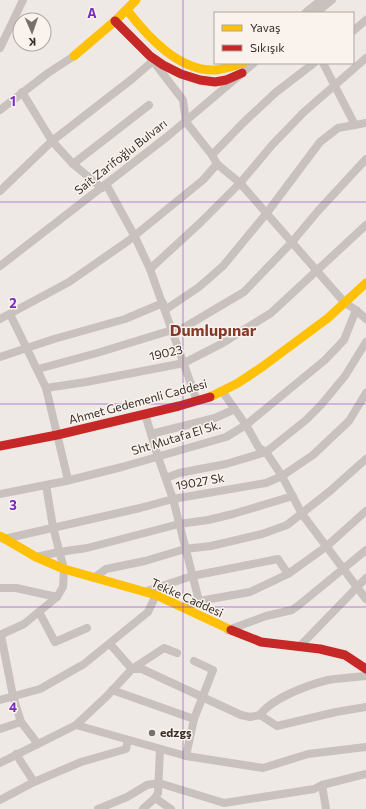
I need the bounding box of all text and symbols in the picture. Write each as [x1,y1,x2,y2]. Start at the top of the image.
text: A [87,5,97,21]
north arrow [12,12,52,52]
legend [214,12,354,64]
text: Yavaş [250,20,281,34]
text: K [28,36,36,49]
text: Sıkışık [250,40,285,54]
text: 1 [10,93,16,109]
street label: Sait Zarifoğlu Bulvarı [71,116,169,197]
text: 2 [9,295,17,311]
district label: Dumlupınar [170,320,257,339]
street label: 19023 [148,341,184,363]
street label: Ahmet Gedemenli Caddesi [67,376,209,426]
street label: Sht Mutafa El Sk. [129,417,222,457]
street label: 19027 Sk [174,470,226,492]
text: 3 [9,497,17,513]
street label: Tekke Caddesi [149,575,226,619]
text: 4 [9,699,17,715]
place label: edzgş [160,725,192,739]
marker: edzgş [147,728,157,738]

